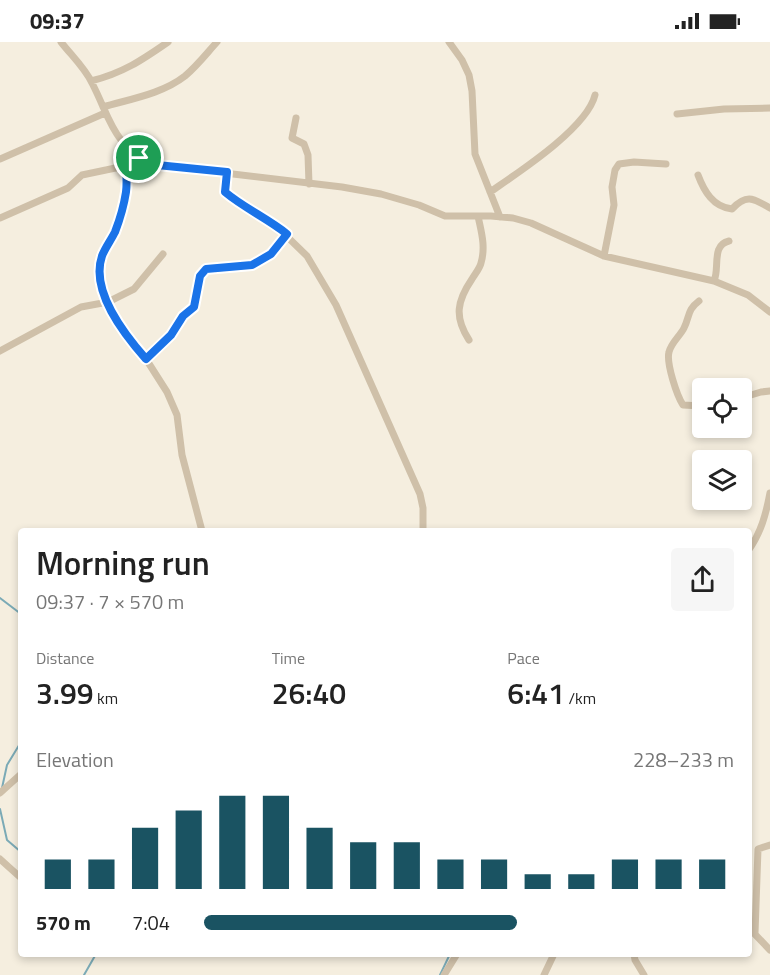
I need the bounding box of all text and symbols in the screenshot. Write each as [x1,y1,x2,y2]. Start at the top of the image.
text: 09:37 [30,4,85,38]
pin [113,132,164,183]
icon: arrive [122,141,155,174]
map controls [692,378,752,510]
button: locate [692,378,752,438]
button: layers [692,450,752,510]
text: Morning run [36,538,210,588]
button: share [671,548,734,611]
text: 09:37 · 7 × 570 m [36,586,184,617]
text: Distance [36,646,94,670]
text: Time [272,646,305,670]
text: Pace [507,646,540,670]
text: 3.99 [36,670,94,716]
text: 26:40 [272,670,346,716]
text: 6:41 [507,670,565,716]
text: km [94,686,118,710]
text: /km [565,686,596,710]
text: Elevation [36,744,114,775]
text: 228–233 m [633,744,734,775]
text: 570 m [36,907,91,938]
text: 7:04 [132,907,170,938]

